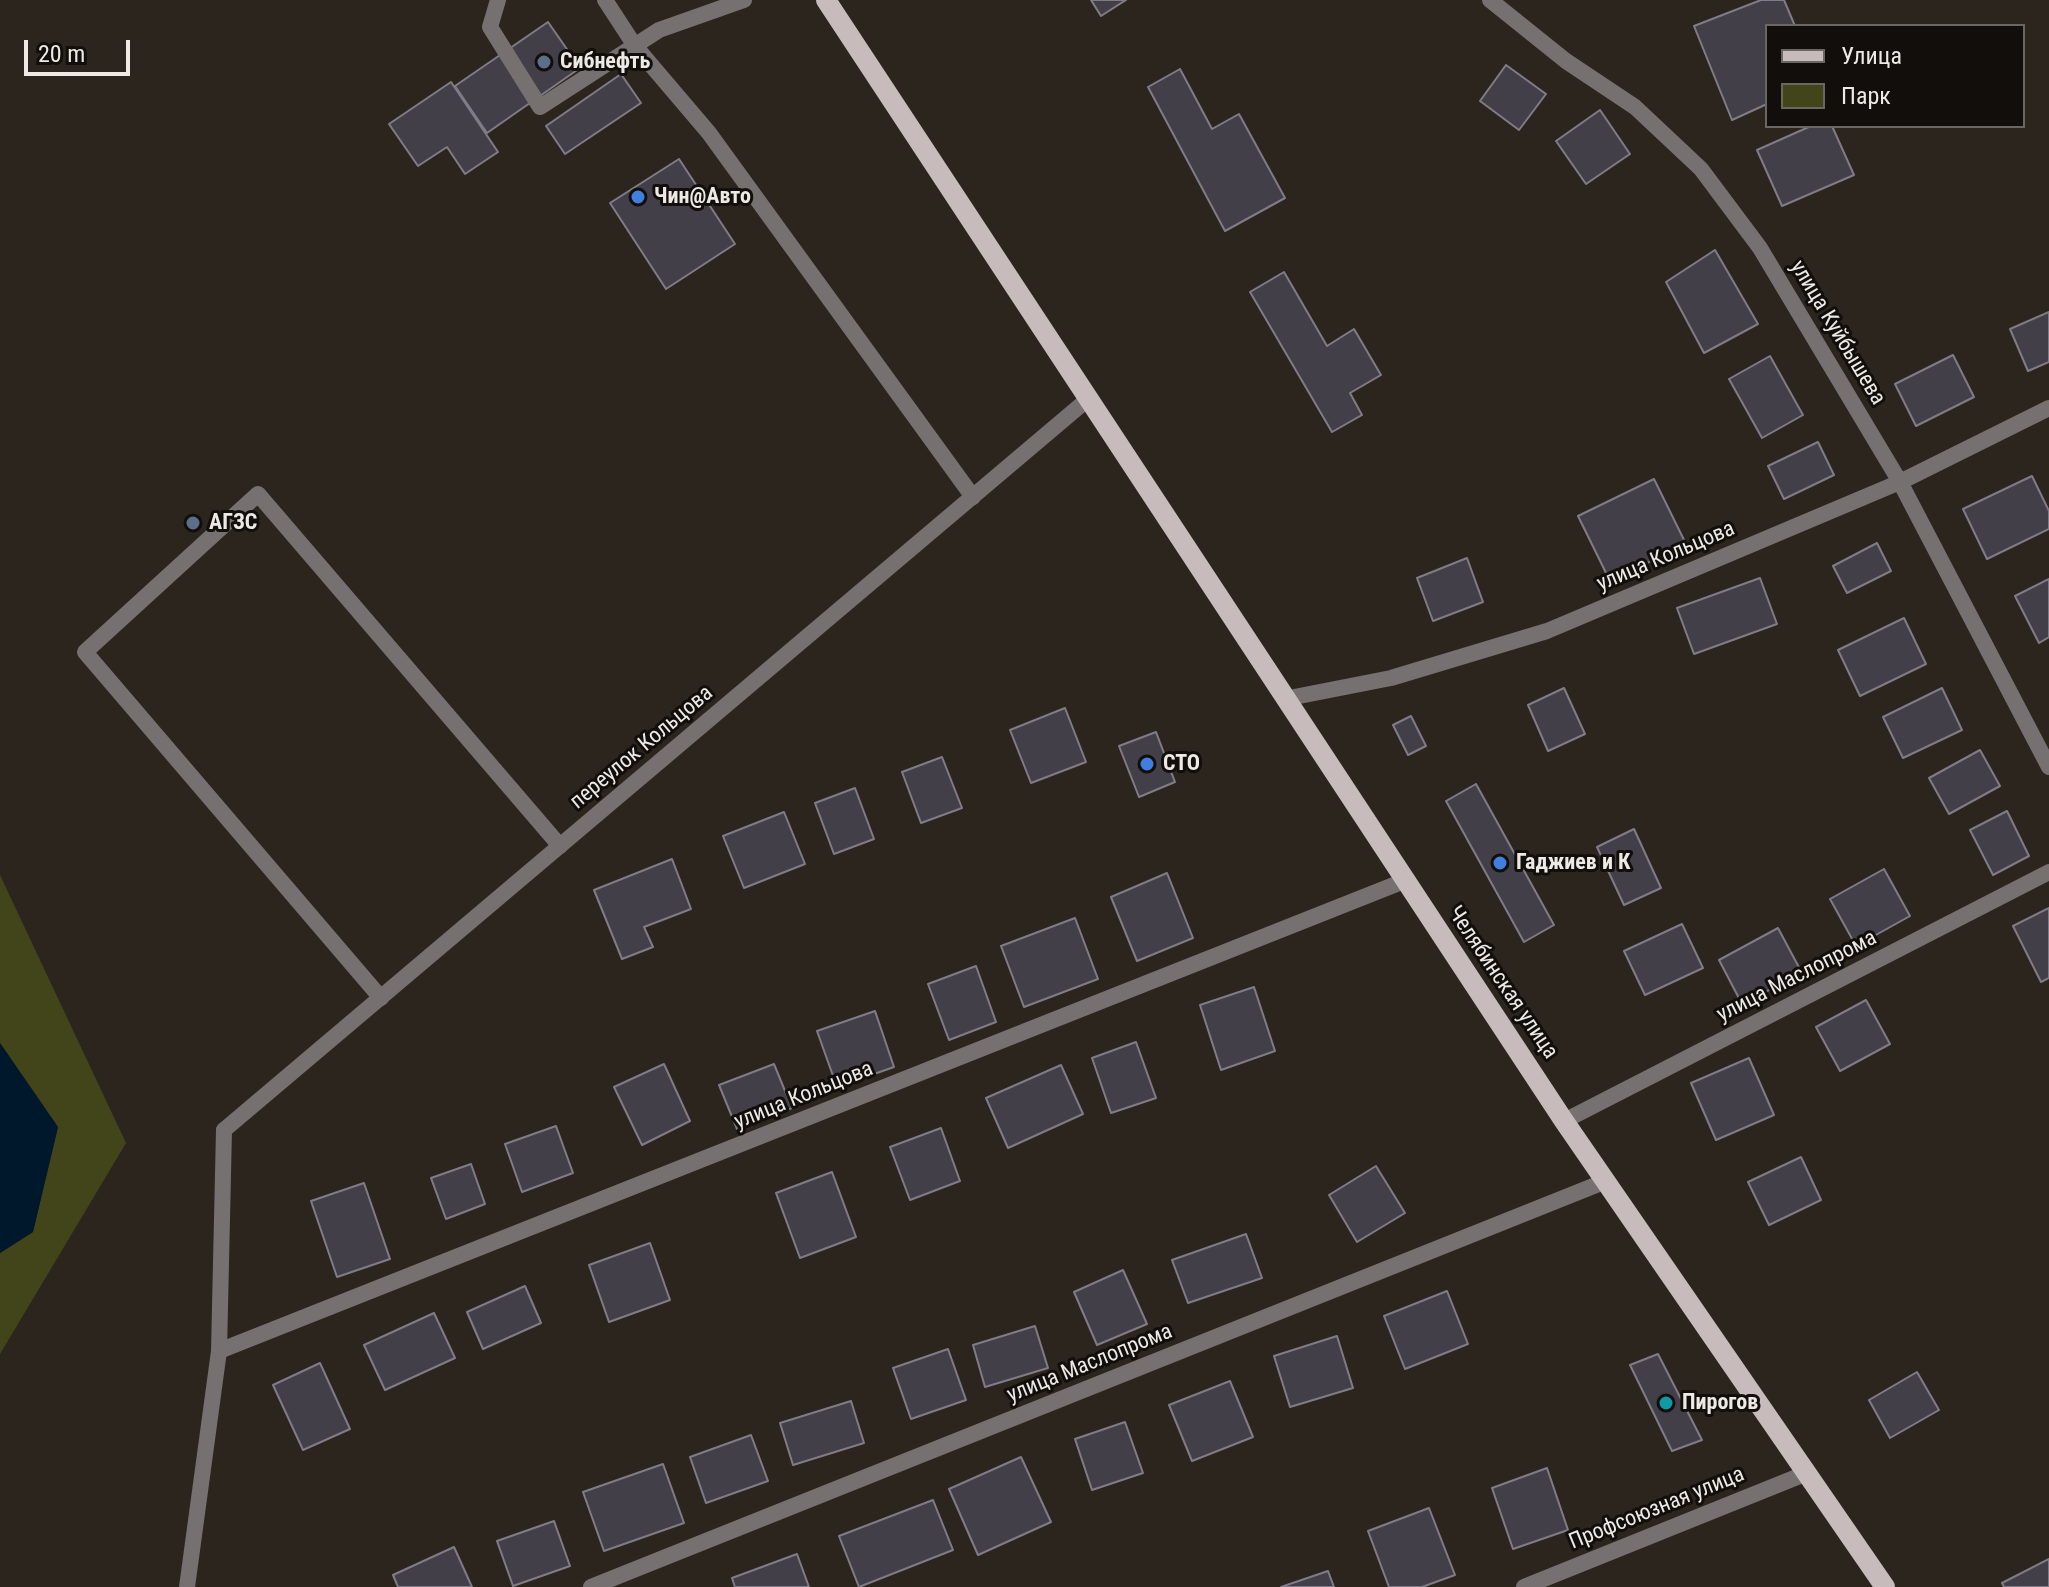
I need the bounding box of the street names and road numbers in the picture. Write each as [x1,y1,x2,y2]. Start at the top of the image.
street label: улица Куйбышева [1784,256,1890,410]
street label: улица Кольцова [1593,516,1739,598]
street label: переулок Кольцова [565,681,719,815]
street label: Челябинская улица [1441,902,1563,1064]
street label: улица Маслопрома [1713,925,1881,1029]
street label: улица Кольцова [731,1056,877,1136]
street label: улица Маслопрома [1004,1319,1176,1409]
street label: Профсоюзная улица [1566,1462,1748,1556]

